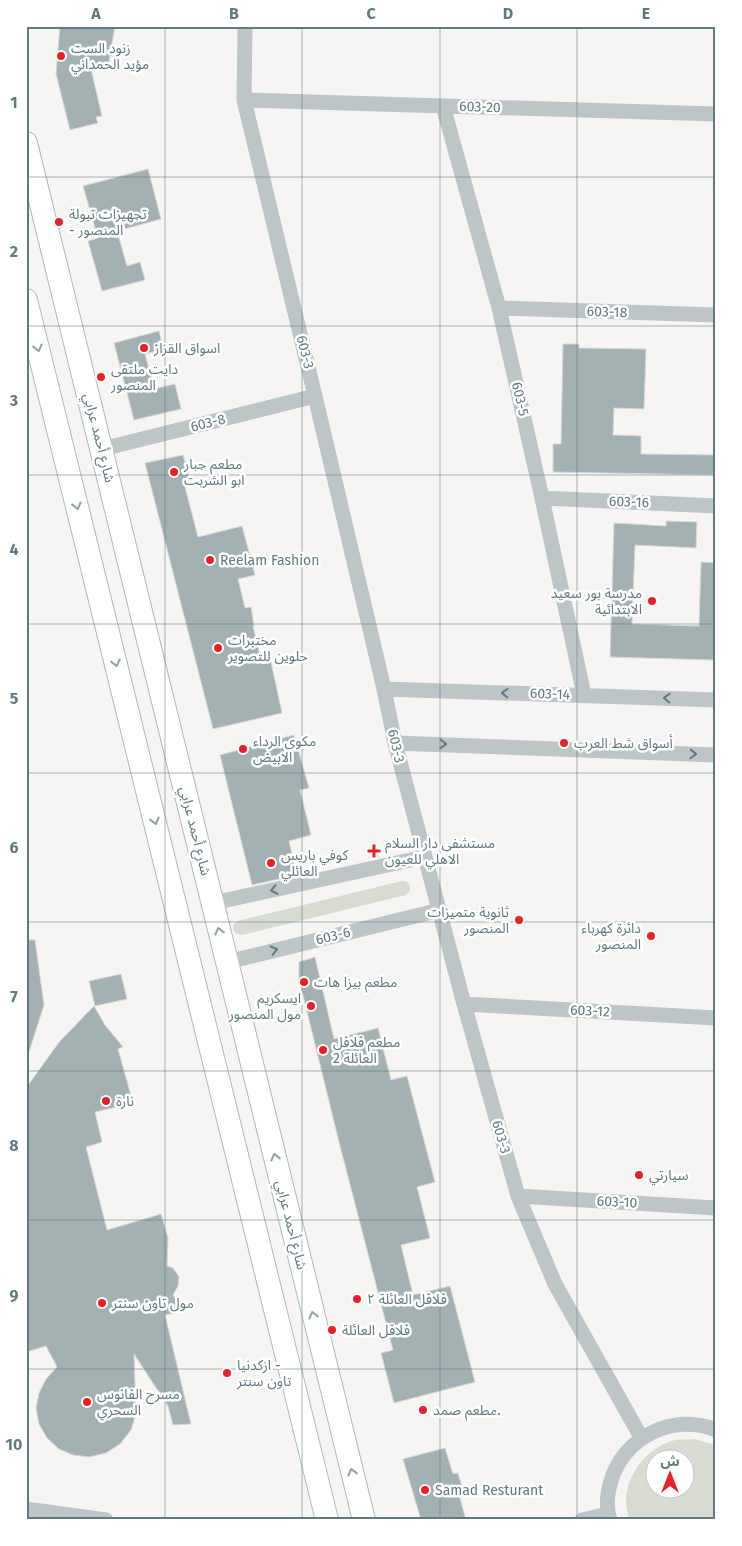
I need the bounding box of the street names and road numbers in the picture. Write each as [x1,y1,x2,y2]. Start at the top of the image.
street label: 603-20 [459,98,501,116]
street label: 603-18 [586,303,628,321]
street label: 603-3 [293,333,317,371]
street label: 603-5 [508,380,532,418]
street label: شارع أحمد عرابي [78,391,119,485]
street label: 603-8 [189,410,228,436]
street label: 603-16 [609,493,649,511]
street label: 603-14 [530,685,571,703]
street label: 603-3 [384,728,408,764]
street label: شارع أحمد عرابي [174,784,215,878]
street label: 603-6 [314,923,352,949]
street label: 603-12 [570,1001,610,1021]
street label: 603-3 [488,1118,514,1156]
street label: شارع أحمد عرابي [270,1178,311,1272]
street label: 603-10 [596,1192,638,1212]

